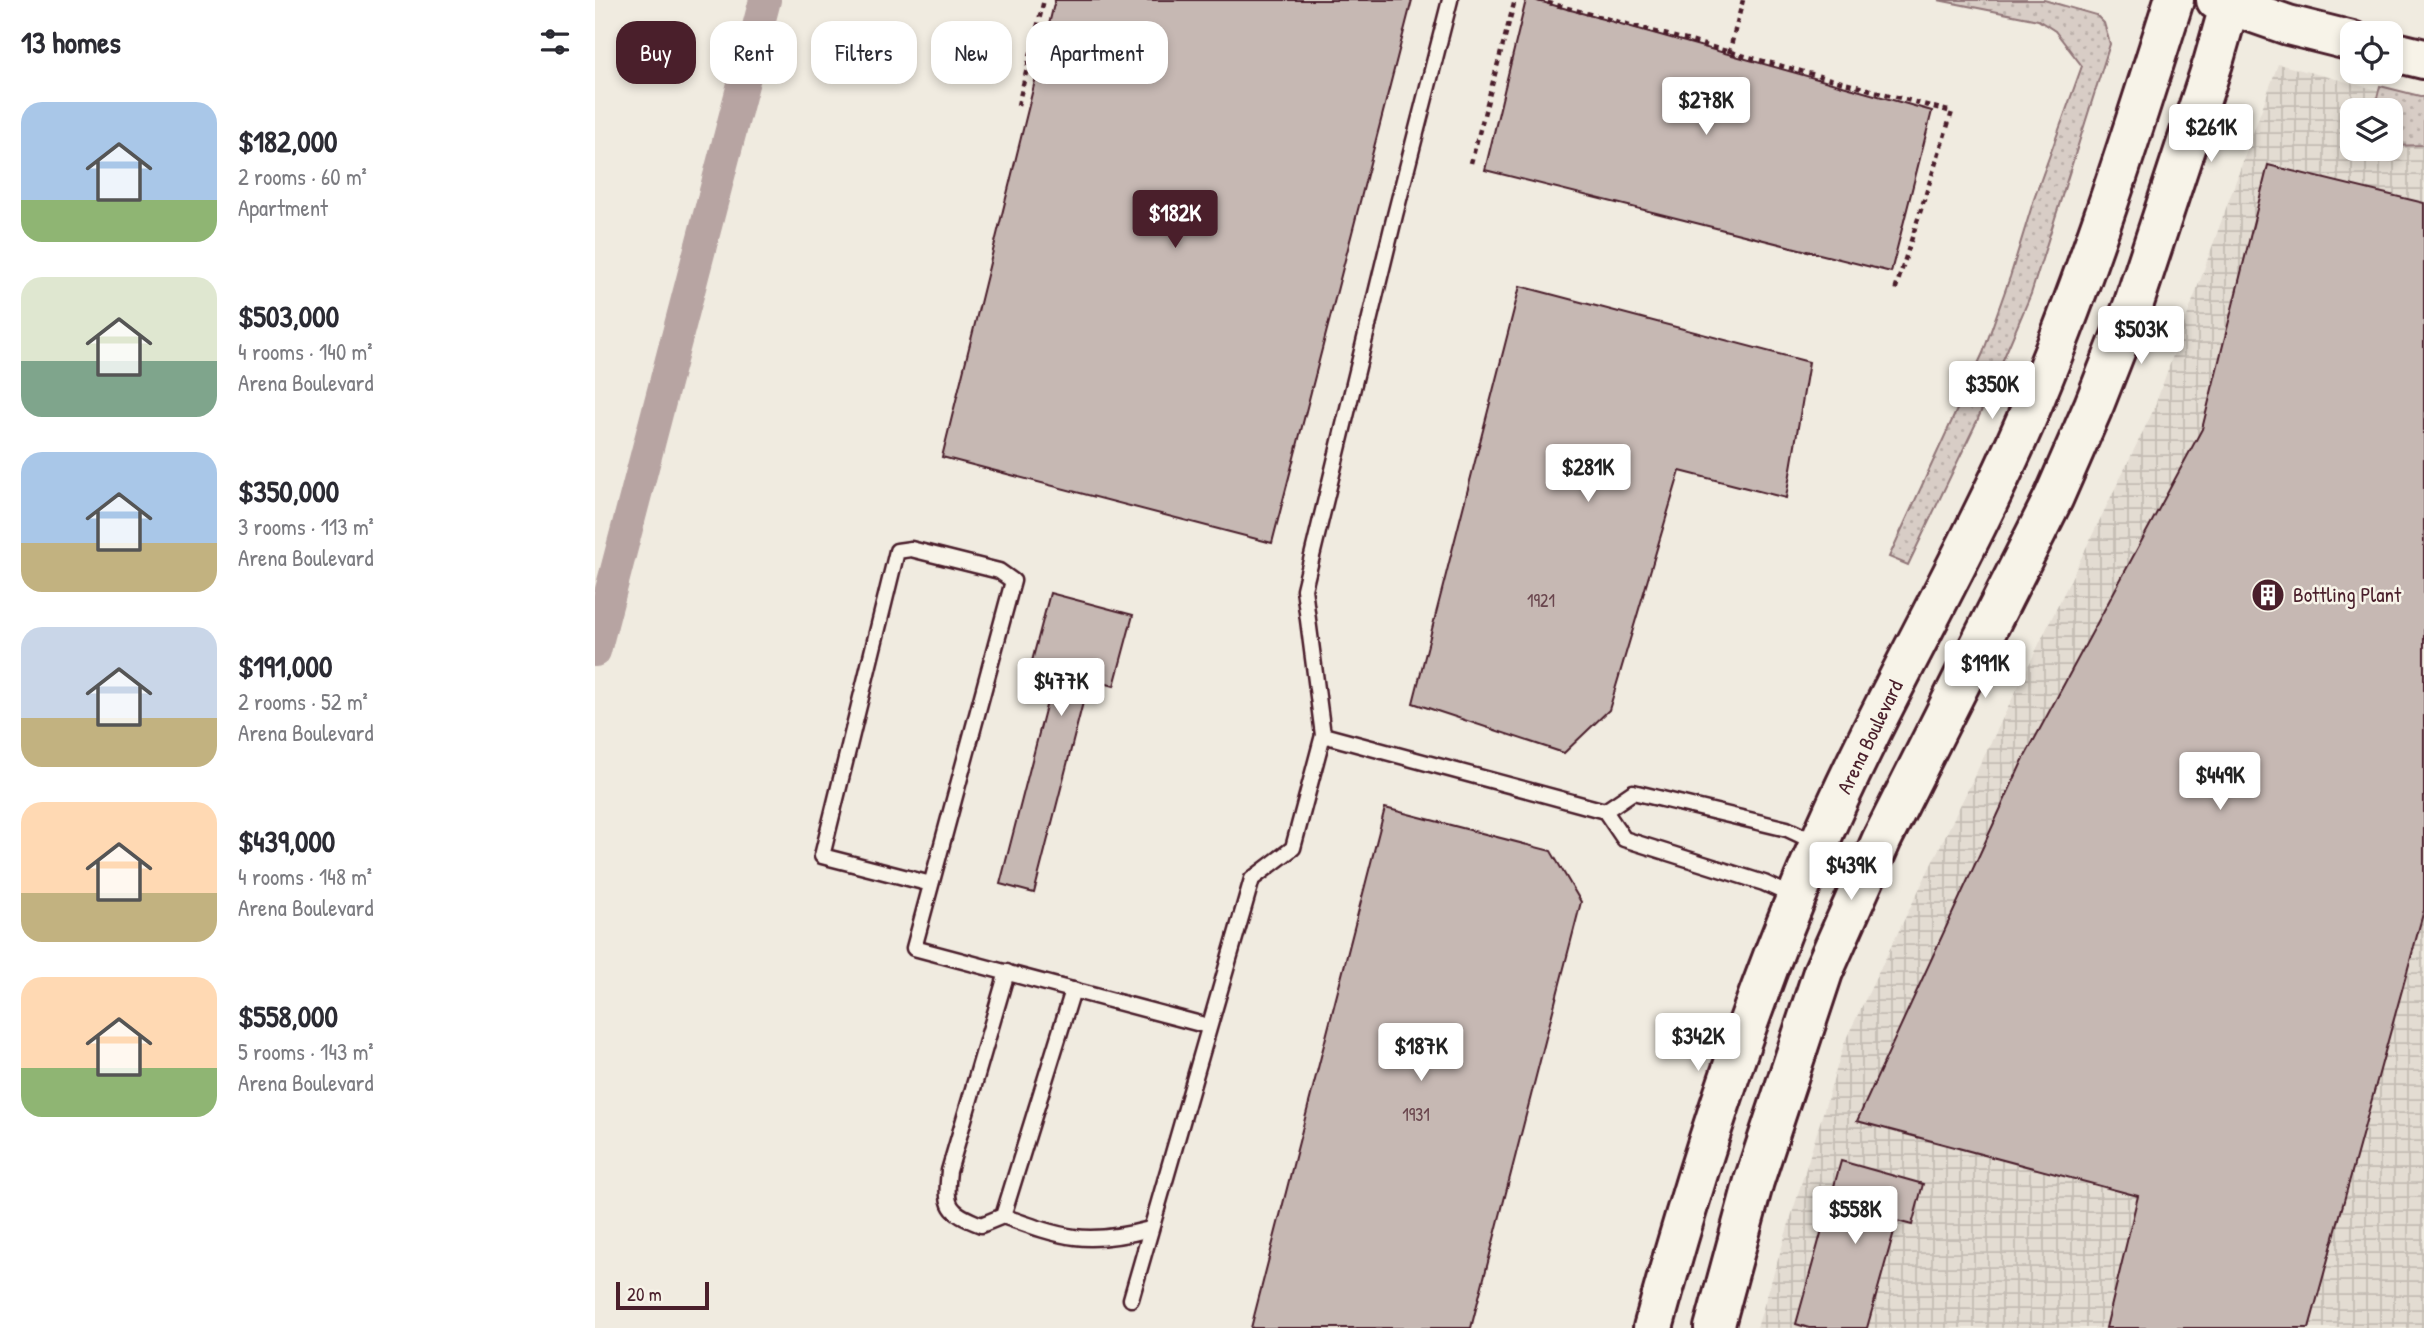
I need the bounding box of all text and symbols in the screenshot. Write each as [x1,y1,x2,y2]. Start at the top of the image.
chip: Buy [616,21,696,84]
chip: Rent [710,21,797,84]
chip: Filters [811,21,917,84]
chip: New [931,21,1012,84]
chip: Apartment [1026,21,1168,84]
map controls [2340,21,2403,161]
button: locate [2340,21,2403,84]
text: 13 homes [21,22,121,62]
icon: filters [536,23,574,61]
pin: $278K [1657,78,1755,137]
text: $278K [1678,84,1734,115]
button: layers [2340,98,2403,161]
pin: $261K [2162,104,2260,164]
text: $261K [2185,111,2237,142]
text: $182,000 [238,121,338,161]
icon: home [77,130,161,214]
text: 2 rooms · 60 m² [238,161,367,192]
pin: $182K [1126,190,1224,250]
text: Apartment [238,192,328,223]
text: $182K [1149,197,1201,228]
text: $503,000 [238,296,339,336]
icon: home [77,305,161,389]
pin: $503K [2092,306,2190,366]
text: $503K [2114,313,2168,344]
text: 4 rooms · 140 m² [238,336,372,367]
pin: $350K [1943,362,2041,421]
text: Arena Boulevard [238,367,373,398]
text: $350K [1965,368,2019,399]
pin: $281K [1539,444,1637,504]
text: $281K [1562,451,1614,482]
text: $350,000 [238,471,339,511]
icon: home [77,480,161,564]
text: 3 rooms · 113 m² [238,511,374,542]
text: Arena Boulevard [238,542,373,573]
building icon: Bottling Plant [2249,576,2287,614]
place label: Bottling Plant [2293,580,2402,609]
house number: 1921 [1527,588,1555,613]
pin: $191K [1936,640,2034,700]
text: $191,000 [238,646,332,686]
text: $191K [1961,647,2009,678]
icon: home [77,655,161,739]
pin: $477K [1012,658,1110,718]
text: $477K [1033,665,1089,696]
street label: Arena Boulevard [1829,675,1910,799]
text: 2 rooms · 52 m² [238,686,368,717]
text: Arena Boulevard [238,717,373,748]
pin: $449K [2171,752,2269,812]
text: $449K [2195,759,2245,790]
text: $439,000 [238,821,335,861]
icon: home [77,830,161,914]
pin: $439K [1802,842,1900,902]
text: $439K [1825,849,1877,880]
text: 4 rooms · 148 m² [238,861,372,892]
text: Arena Boulevard [238,892,373,923]
text: $558,000 [238,996,338,1036]
icon: home [77,1005,161,1089]
pin: $342K [1649,1014,1747,1073]
text: $342K [1671,1020,1725,1051]
pin: $187K [1372,1024,1470,1083]
text: $187K [1394,1030,1448,1061]
text: 5 rooms · 143 m² [238,1036,374,1067]
text: Arena Boulevard [238,1067,373,1098]
house number: 1931 [1402,1102,1430,1127]
pin: $558K [1806,1186,1904,1246]
text: $558K [1828,1193,1882,1224]
scale bar [616,1279,709,1311]
text: 20 m [627,1281,662,1307]

